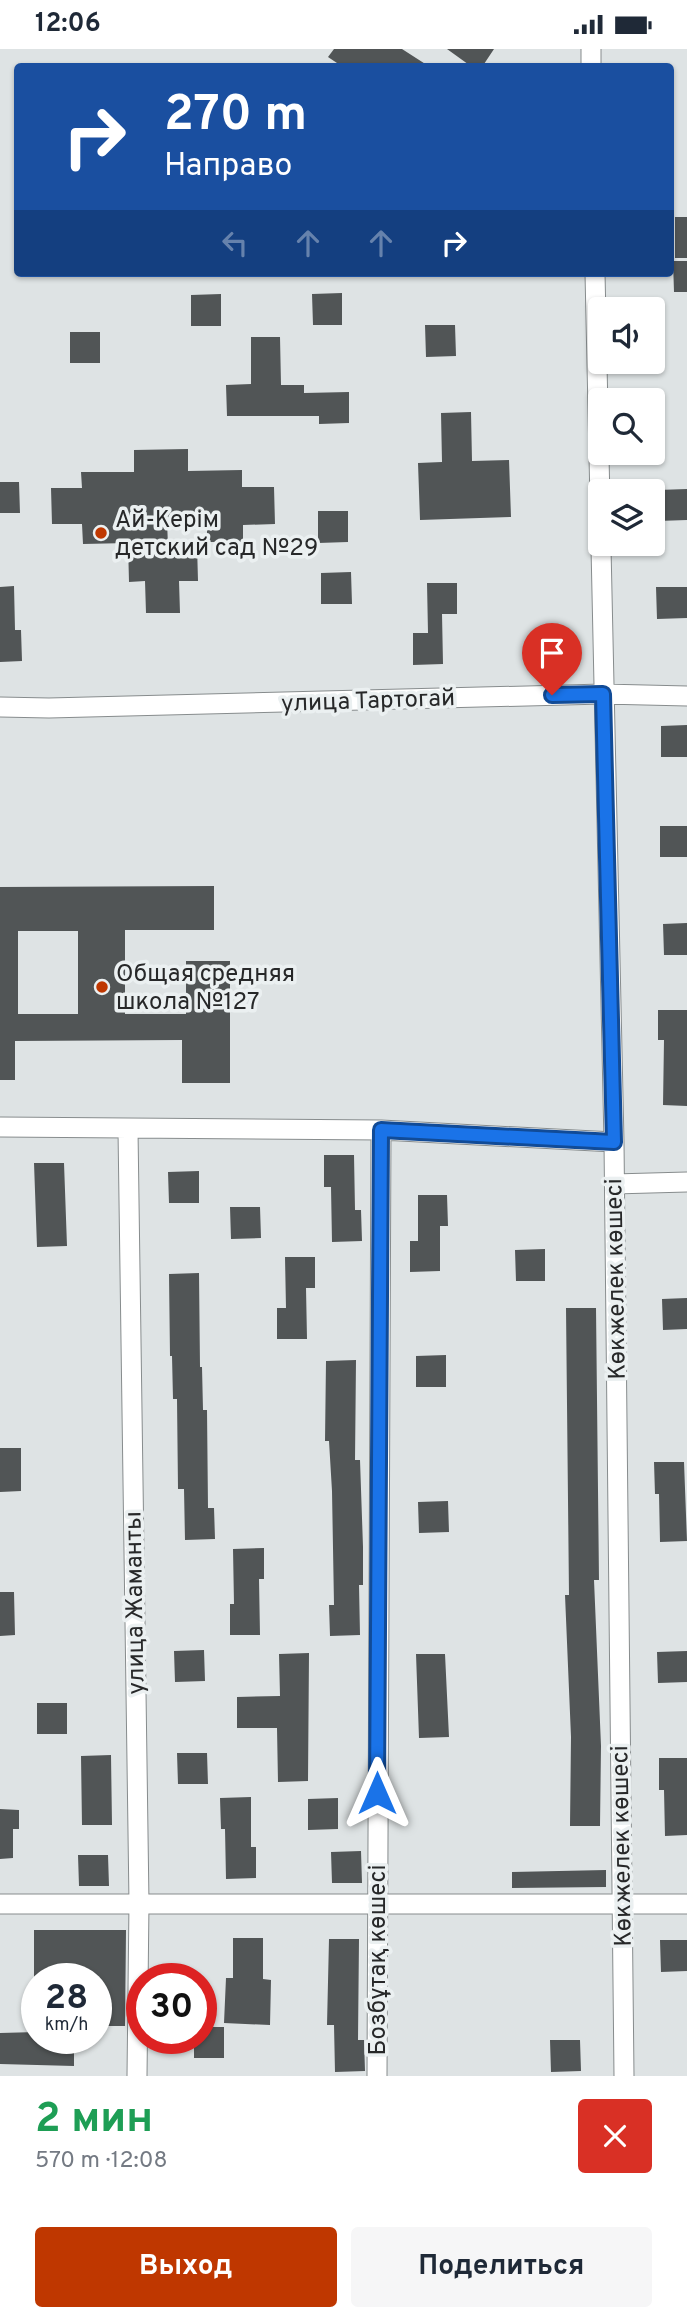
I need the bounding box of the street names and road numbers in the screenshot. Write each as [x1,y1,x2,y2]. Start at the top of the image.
street label: улица Тартогай [280,684,456,720]
street label: Көкжелек көшесі [600,1178,634,1380]
street label: улица Жаманты [119,1511,153,1695]
street label: Көкжелек көшесі [606,1745,640,1947]
street label: Бозбұтақ көшесі [364,1864,394,2056]

